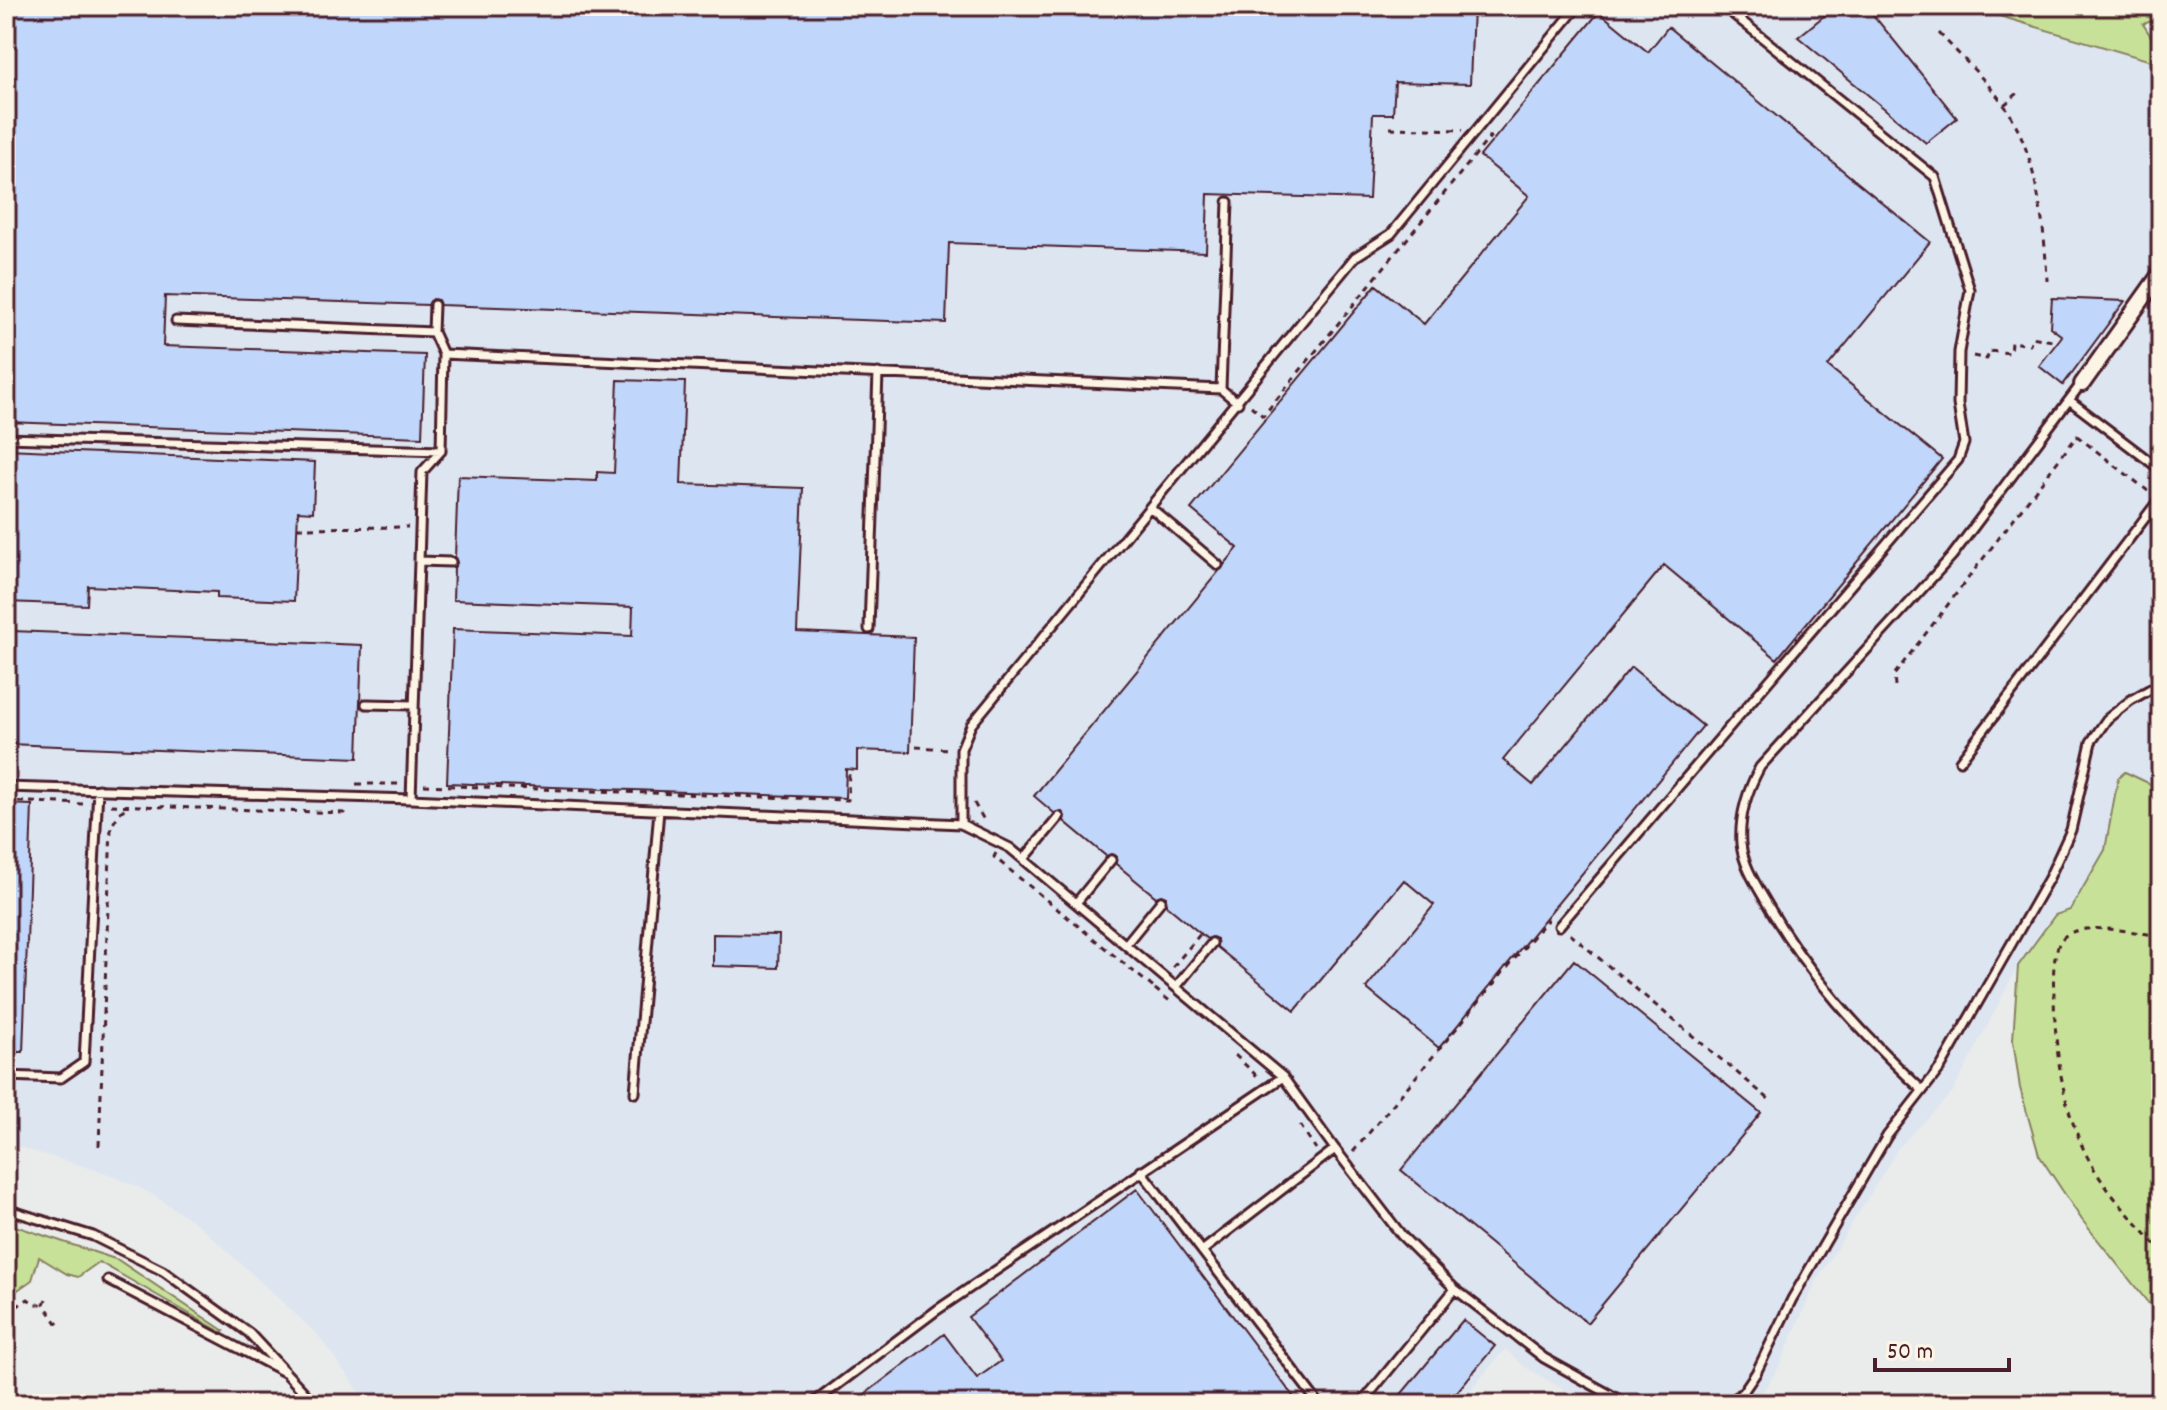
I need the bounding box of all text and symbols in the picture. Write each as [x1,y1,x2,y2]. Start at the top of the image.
scale bar [1875,1322,2009,1372]
text: 50 m [1887,1336,1933,1370]

